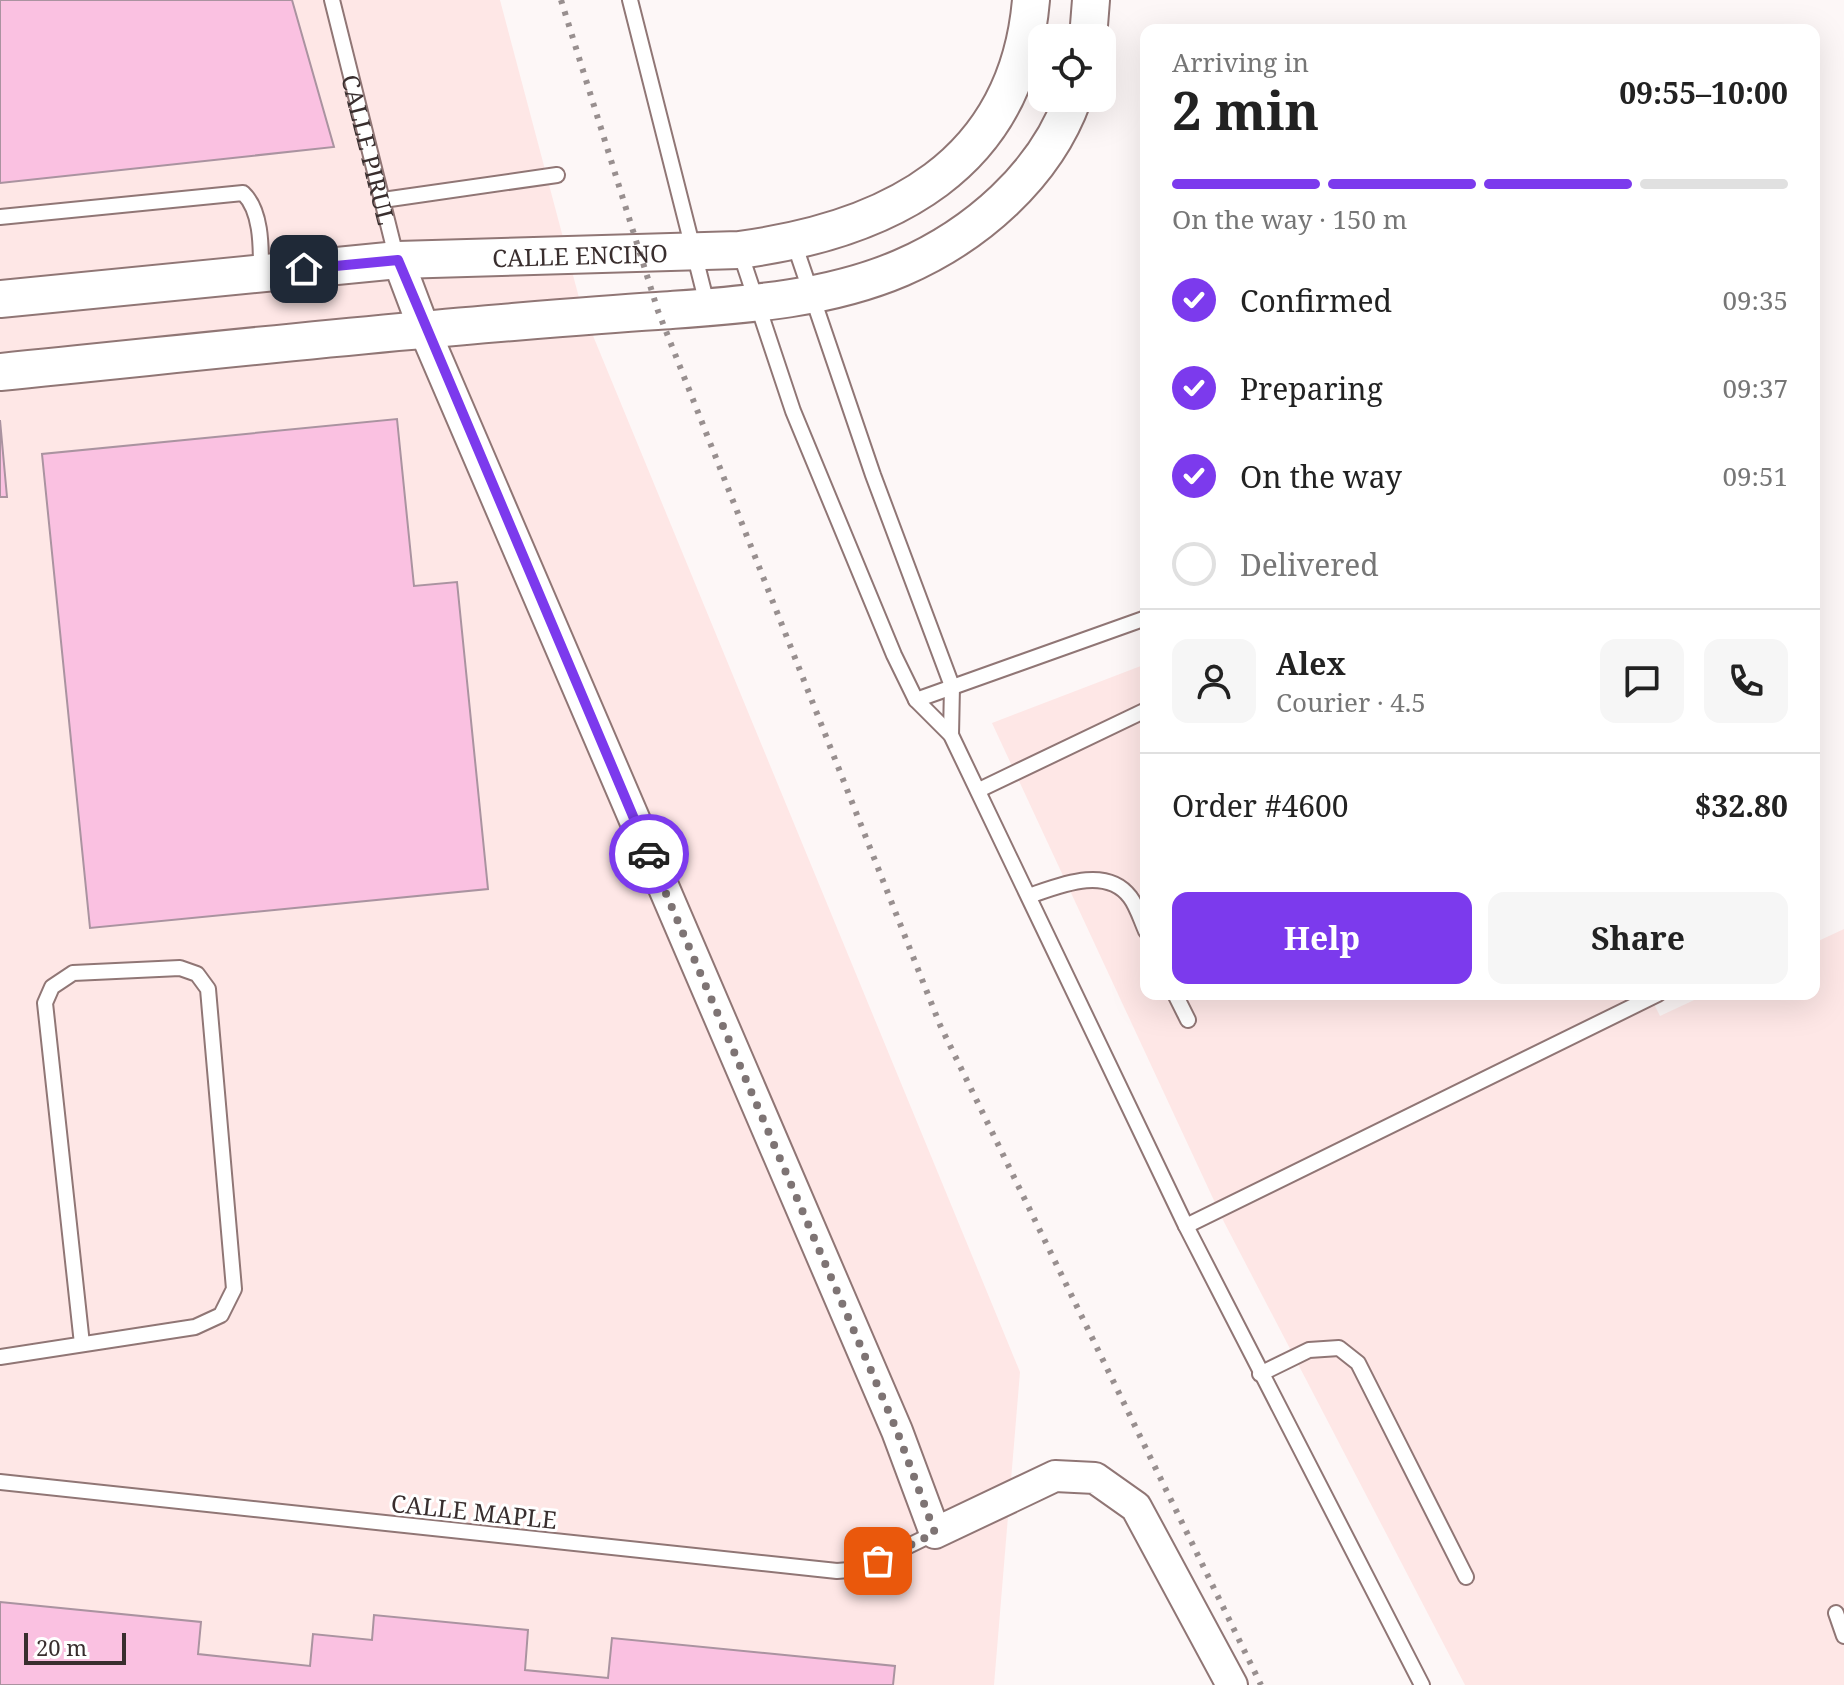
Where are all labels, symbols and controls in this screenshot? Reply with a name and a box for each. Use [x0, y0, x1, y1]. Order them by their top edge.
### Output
map controls [1028, 24, 1116, 112]
button: locate [1028, 24, 1116, 112]
text: Arriving in [1172, 44, 1309, 80]
street label: CALLE PIRUL [335, 71, 404, 228]
text: 09:55–10:00 [1619, 72, 1788, 113]
text: 2 min [1172, 74, 1319, 145]
text: On the way · 150 m [1172, 201, 1407, 237]
pin [270, 235, 338, 303]
street label: CALLE ENCINO [492, 236, 668, 274]
icon: home [282, 247, 326, 291]
icon: check [1172, 278, 1216, 322]
text: Confirmed [1240, 280, 1392, 321]
text: 09:35 [1722, 282, 1788, 318]
icon: check [1172, 366, 1216, 410]
text: Preparing [1240, 368, 1383, 409]
text: 09:37 [1722, 370, 1788, 406]
icon: check [1172, 454, 1216, 498]
text: On the way [1240, 456, 1402, 497]
text: 09:51 [1722, 458, 1788, 494]
text: Delivered [1240, 544, 1379, 585]
button: person [1172, 639, 1256, 723]
button: chat [1600, 639, 1684, 723]
button: phone [1704, 639, 1788, 723]
text: Alex [1276, 643, 1346, 684]
text: Courier · 4.5 [1276, 684, 1426, 720]
text: Order #4600 [1172, 785, 1349, 826]
text: $32.80 [1694, 785, 1788, 826]
courier [609, 814, 689, 894]
icon: car [627, 832, 671, 876]
button: Help [1172, 892, 1472, 984]
button: Share [1488, 892, 1788, 984]
street label: CALLE MAPLE [389, 1486, 559, 1536]
pin [844, 1527, 912, 1595]
icon: bag [856, 1539, 900, 1583]
scale bar [24, 1629, 126, 1665]
text: 20 m [36, 1632, 87, 1662]

